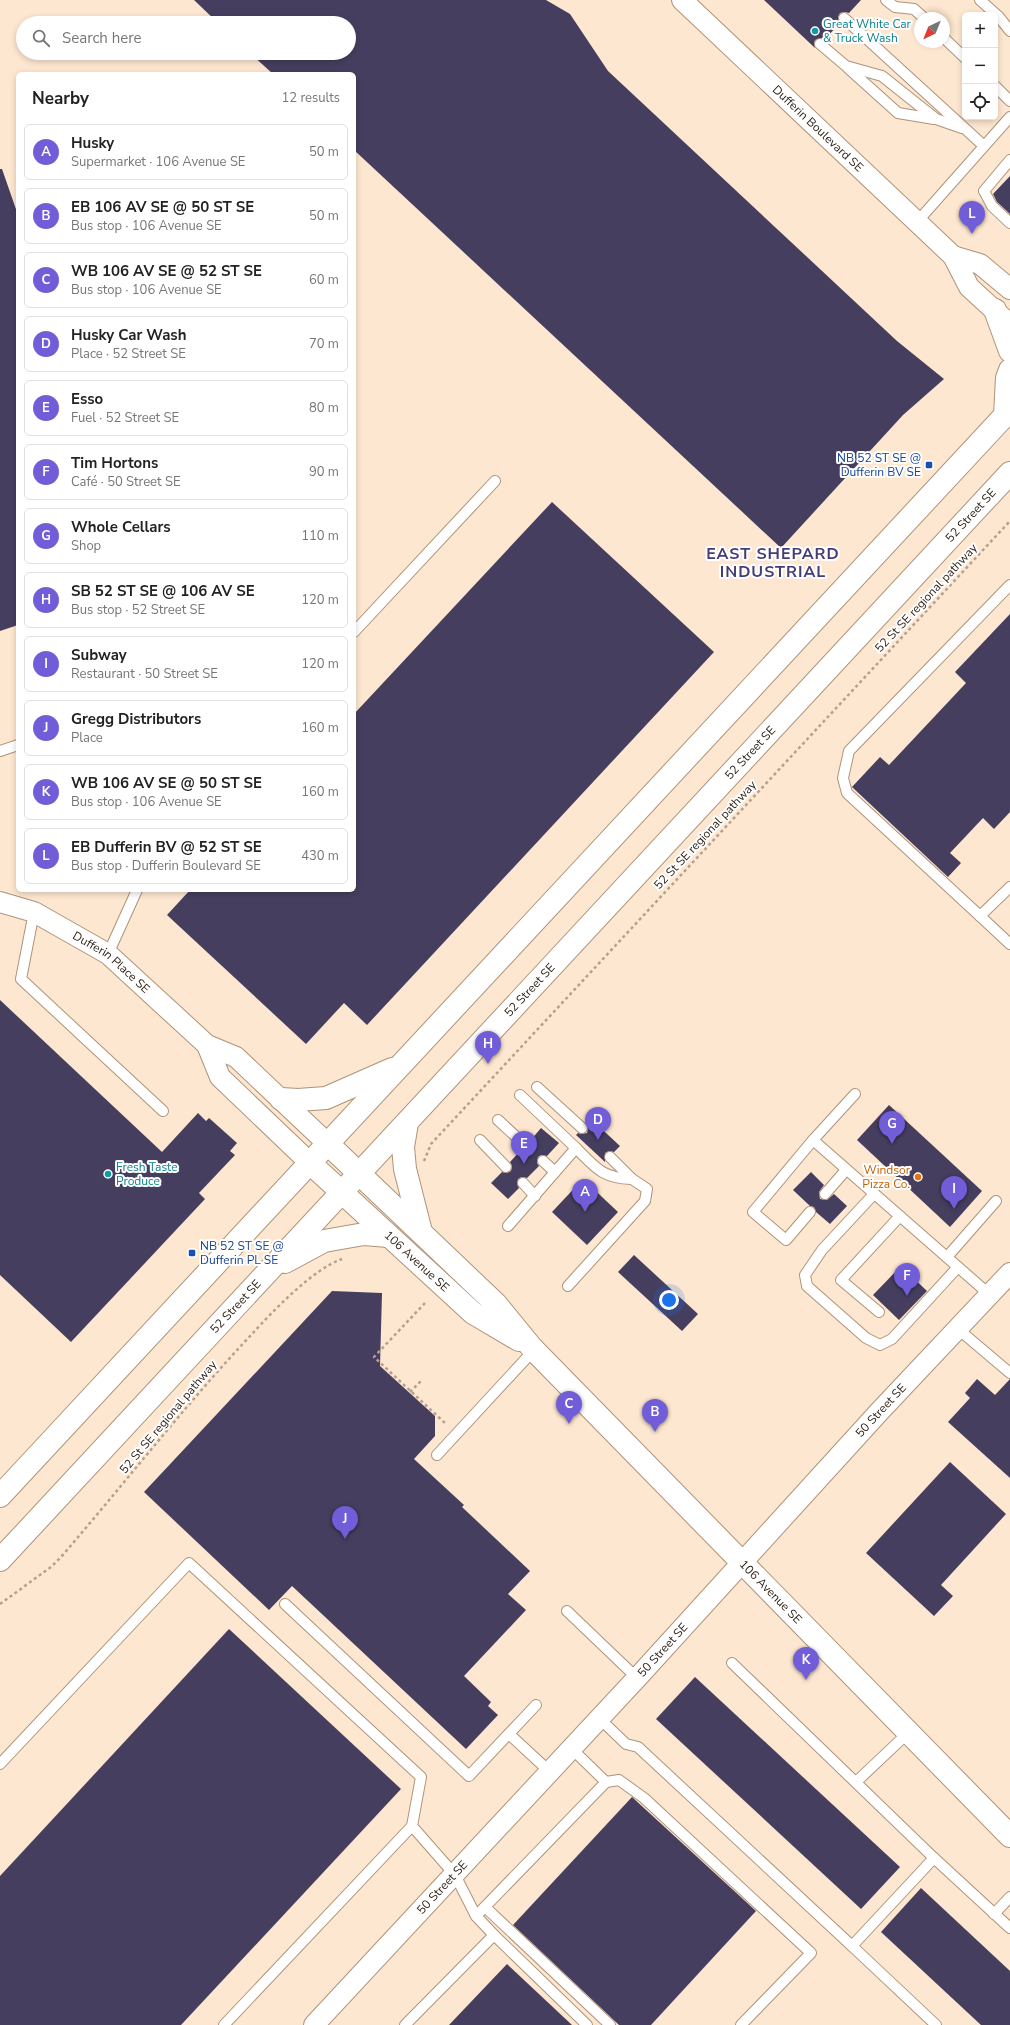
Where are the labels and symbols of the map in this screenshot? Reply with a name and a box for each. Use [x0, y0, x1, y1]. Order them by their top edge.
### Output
north arrow [914, 12, 950, 48]
place label: Great White Car & Truck Wash [823, 16, 912, 46]
marker: Great White Car & Truck Wash [810, 26, 820, 36]
street label: Dufferin Boulevard SE [769, 82, 867, 175]
pin: L [959, 201, 985, 234]
place label: NB 52 ST SE @ Dufferin BV SE [837, 450, 921, 480]
marker: NB 52 ST SE @ Dufferin BV SE [924, 460, 934, 470]
street label: 52 Street SE [942, 485, 1000, 546]
street label: 52 St SE regional pathway [871, 540, 981, 656]
district label: EAST SHEPARD INDUSTRIAL [706, 543, 840, 583]
street label: 52 Street SE [721, 722, 779, 783]
street label: 52 St SE regional pathway [650, 777, 760, 893]
street label: Dufferin Place SE [70, 928, 153, 997]
street label: 52 Street SE [501, 960, 558, 1020]
pin: H [475, 1031, 501, 1064]
pin: D [585, 1107, 611, 1140]
pin: G [879, 1111, 905, 1144]
pin: E [511, 1131, 537, 1164]
place label: Fresh Taste Produce [116, 1159, 178, 1189]
place label: Windsor Pizza Co. [862, 1162, 911, 1192]
marker: Fresh Taste Produce [103, 1169, 113, 1179]
marker: Windsor Pizza Co. [913, 1172, 923, 1182]
pin: I [941, 1176, 967, 1209]
pin: A [572, 1179, 598, 1212]
street label: 106 Avenue SE [381, 1227, 453, 1295]
place label: NB 52 ST SE @ Dufferin PL SE [200, 1238, 284, 1268]
marker: NB 52 ST SE @ Dufferin PL SE [187, 1248, 197, 1258]
pin: F [894, 1263, 920, 1296]
street label: 52 Street SE [207, 1276, 264, 1337]
your location [659, 1290, 679, 1310]
street label: 52 St SE regional pathway [116, 1356, 221, 1477]
street label: 50 Street SE [852, 1380, 910, 1441]
pin: C [556, 1391, 582, 1424]
pin: B [642, 1399, 668, 1432]
pin: J [332, 1506, 358, 1539]
street label: 106 Avenue SE [736, 1556, 805, 1627]
street label: 50 Street SE [634, 1619, 691, 1680]
pin: K [793, 1647, 819, 1680]
street label: 50 Street SE [413, 1857, 471, 1918]

